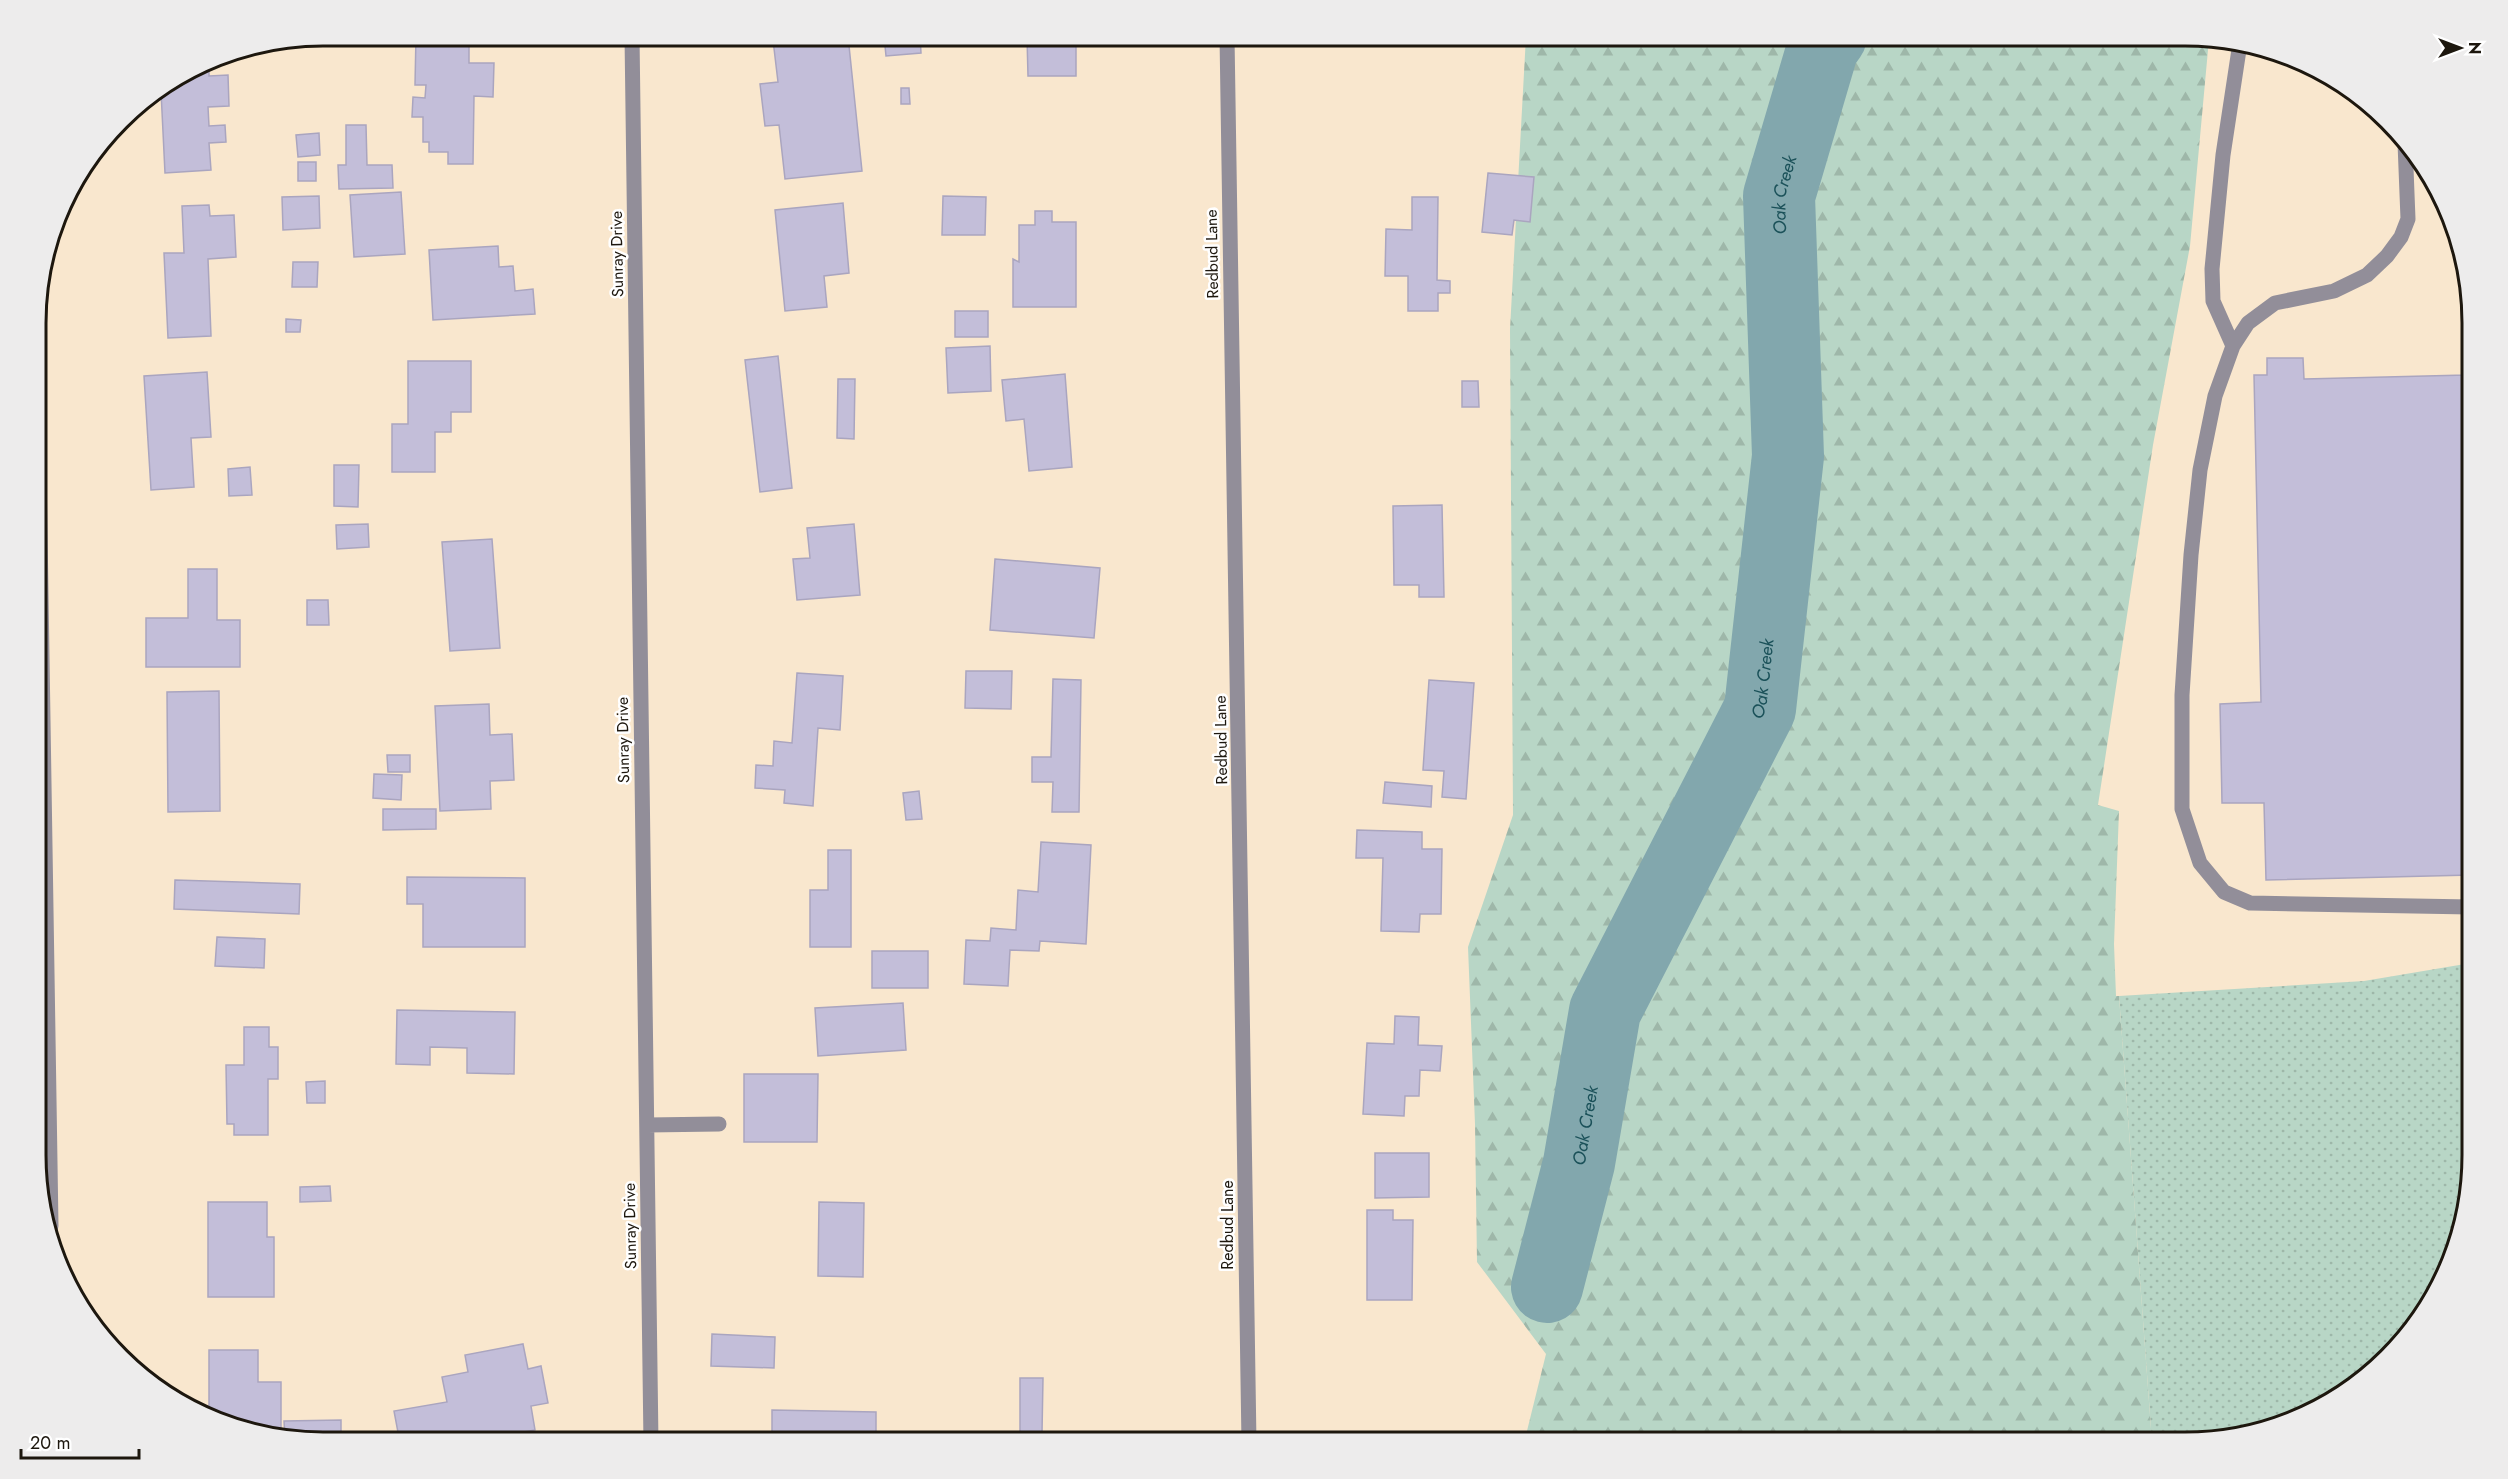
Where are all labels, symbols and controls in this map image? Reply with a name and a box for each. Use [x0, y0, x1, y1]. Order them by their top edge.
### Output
north arrow [2430, 18, 2490, 78]
text: N [2463, 42, 2486, 54]
water label: Oak Creek [1766, 151, 1804, 235]
street label: Redbud Lane [1200, 209, 1224, 299]
street label: Sunray Drive [605, 211, 629, 297]
water label: Oak Creek [1744, 636, 1781, 724]
street label: Redbud Lane [1209, 695, 1233, 785]
street label: Sunray Drive [611, 697, 635, 783]
water label: Oak Creek [1566, 1083, 1605, 1167]
street label: Redbud Lane [1216, 1180, 1239, 1270]
street label: Sunray Drive [618, 1183, 642, 1269]
scale bar [21, 1422, 140, 1460]
text: 20 m [30, 1430, 70, 1456]

